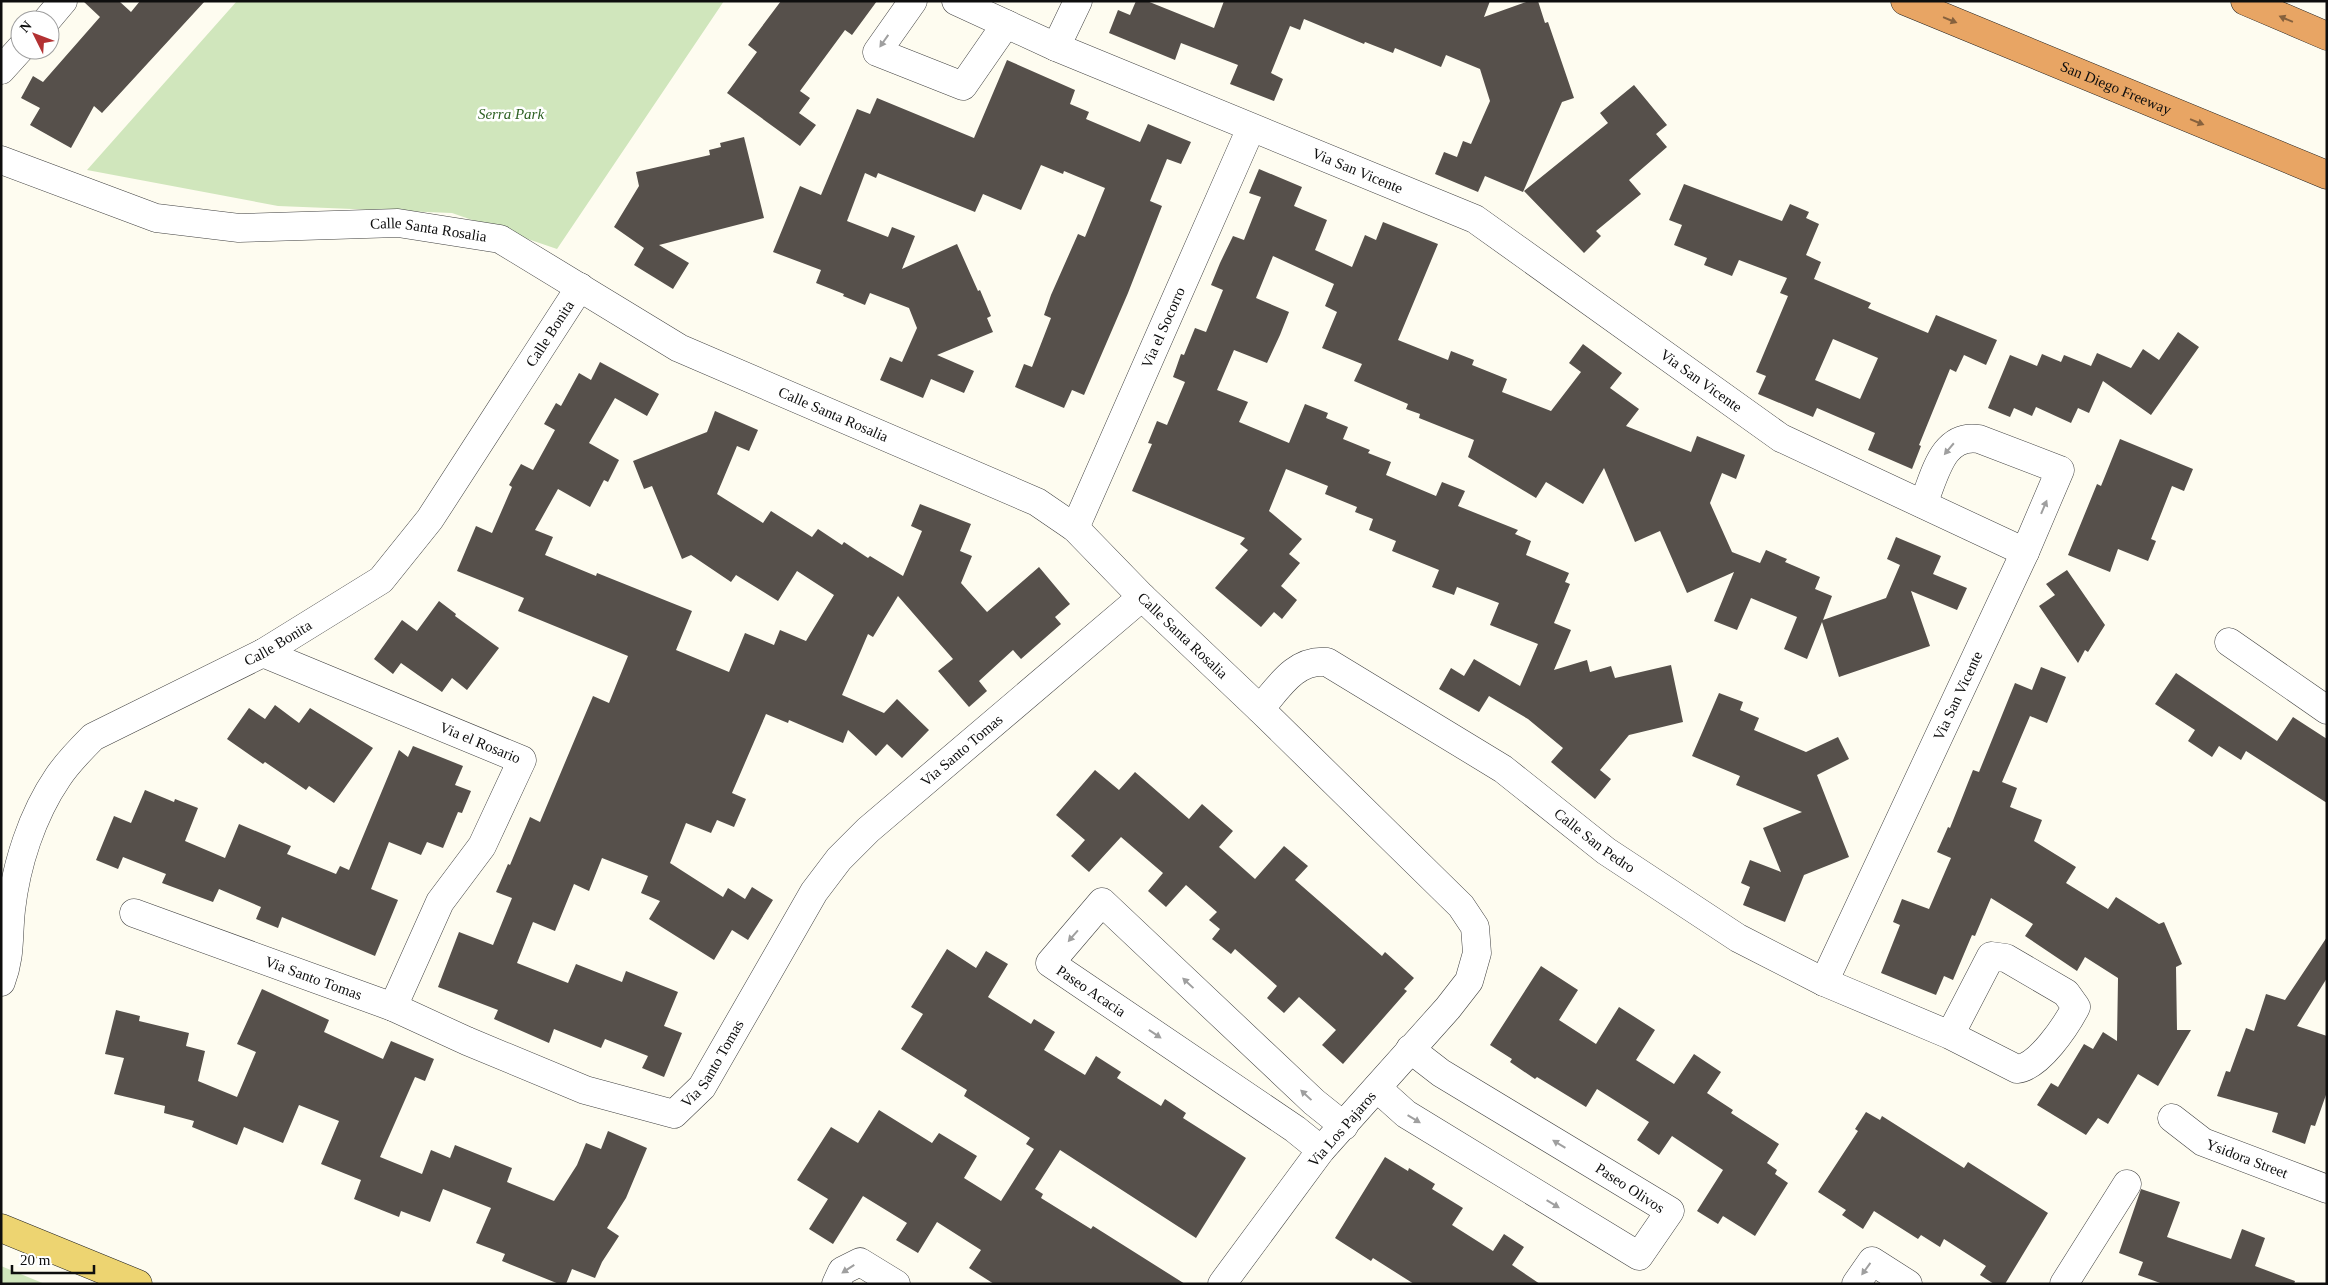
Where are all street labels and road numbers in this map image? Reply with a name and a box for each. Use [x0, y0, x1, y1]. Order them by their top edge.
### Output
street label: San Diego Freeway [2058, 58, 2174, 118]
street label: Via San Vicente [1310, 145, 1405, 197]
street label: Calle Santa Rosalia [370, 215, 488, 245]
street label: Via el Socorro [1138, 285, 1188, 370]
street label: Calle Bonita [523, 297, 577, 370]
street label: Via San Vicente [1657, 346, 1745, 416]
street label: Calle Santa Rosalia [776, 384, 891, 445]
street label: Calle Santa Rosalia [1135, 589, 1231, 682]
street label: Calle Bonita [242, 617, 315, 669]
street label: Via San Vicente [1930, 648, 1986, 743]
street label: Via Santo Tomas [918, 711, 1006, 790]
street label: Via el Rosario [437, 719, 523, 767]
street label: Calle San Pedro [1551, 805, 1638, 876]
street label: Via Santo Tomas [263, 953, 364, 1003]
street label: Paseo Acacia [1054, 962, 1129, 1020]
street label: Via Santo Tomas [678, 1017, 747, 1111]
street label: Via Los Pajaros [1305, 1088, 1379, 1170]
street label: Ysidora Street [2204, 1136, 2291, 1182]
street label: Paseo Olivos [1593, 1160, 1668, 1216]

